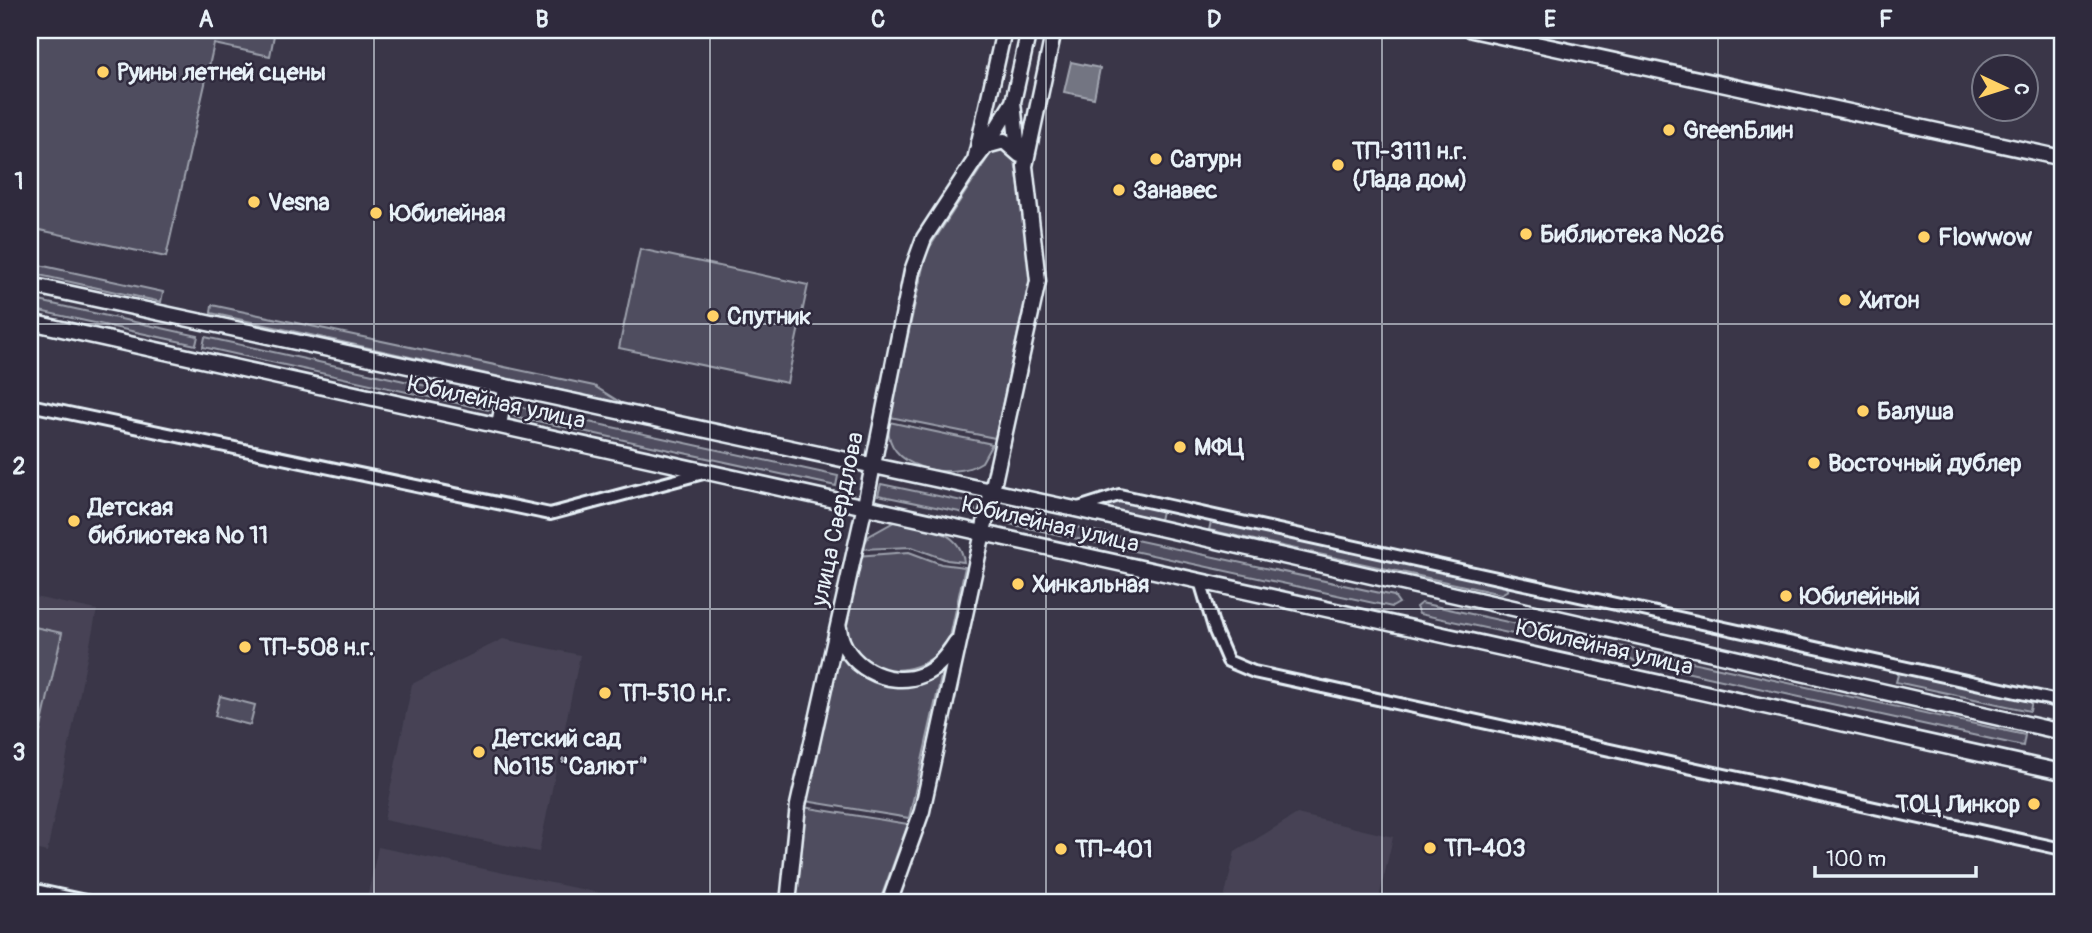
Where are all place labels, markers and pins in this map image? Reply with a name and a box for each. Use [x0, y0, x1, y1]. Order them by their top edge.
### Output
place label: Руины летней сцены [117, 58, 326, 87]
marker: Руины летней сцены [95, 64, 111, 80]
place label: GreenБлин [1683, 116, 1793, 145]
marker: GreenБлин [1661, 122, 1677, 138]
place label: ТП-3111 н.г. (Лада дом) [1351, 137, 1468, 194]
place label: Сатурн [1170, 145, 1242, 174]
marker: Сатурн [1148, 151, 1164, 167]
marker: ТП-3111 н.г. (Лада дом) [1330, 157, 1346, 173]
place label: Занавес [1133, 176, 1218, 205]
marker: Занавес [1111, 182, 1127, 198]
place label: Vesna [268, 188, 330, 217]
marker: Vesna [246, 194, 262, 210]
place label: Юбилейная [389, 199, 506, 228]
marker: Юбилейная [368, 205, 384, 221]
place label: Библиотека №26 [1540, 220, 1724, 249]
place label: Flowwow [1938, 223, 2033, 252]
marker: Библиотека №26 [1518, 226, 1534, 242]
marker: Flowwow [1916, 229, 1932, 245]
place label: Хитон [1859, 286, 1919, 315]
marker: Хитон [1837, 292, 1853, 308]
place label: Спутник [727, 302, 811, 331]
marker: Спутник [705, 308, 721, 324]
place label: Балуша [1877, 397, 1954, 426]
marker: Балуша [1855, 403, 1871, 419]
place label: МФЦ [1194, 433, 1244, 462]
marker: МФЦ [1172, 439, 1188, 455]
place label: Восточный дублер [1828, 449, 2022, 478]
marker: Восточный дублер [1806, 455, 1822, 471]
place label: Детская библиотека № 11 [86, 493, 268, 550]
marker: Детская библиотека № 11 [66, 513, 82, 529]
place label: Хинкальная [1032, 570, 1149, 599]
marker: Хинкальная [1010, 576, 1026, 592]
place label: Юбилейный [1799, 582, 1920, 611]
marker: Юбилейный [1778, 588, 1794, 604]
place label: ТП-508 н.г. [258, 633, 374, 662]
marker: ТП-508 н.г. [237, 639, 253, 655]
place label: ТП-510 н.г. [618, 679, 732, 708]
marker: ТП-510 н.г. [597, 685, 613, 701]
place label: Детский сад №115 "Салют" [491, 724, 648, 781]
marker: Детский сад №115 "Салют" [471, 744, 487, 760]
place label: ТОЦ Линкор [1895, 790, 2020, 819]
marker: ТОЦ Линкор [2026, 796, 2042, 812]
place label: ТП-403 [1443, 834, 1526, 863]
place label: ТП-401 [1074, 835, 1153, 864]
marker: ТП-403 [1422, 840, 1438, 856]
marker: ТП-401 [1053, 841, 1069, 857]

